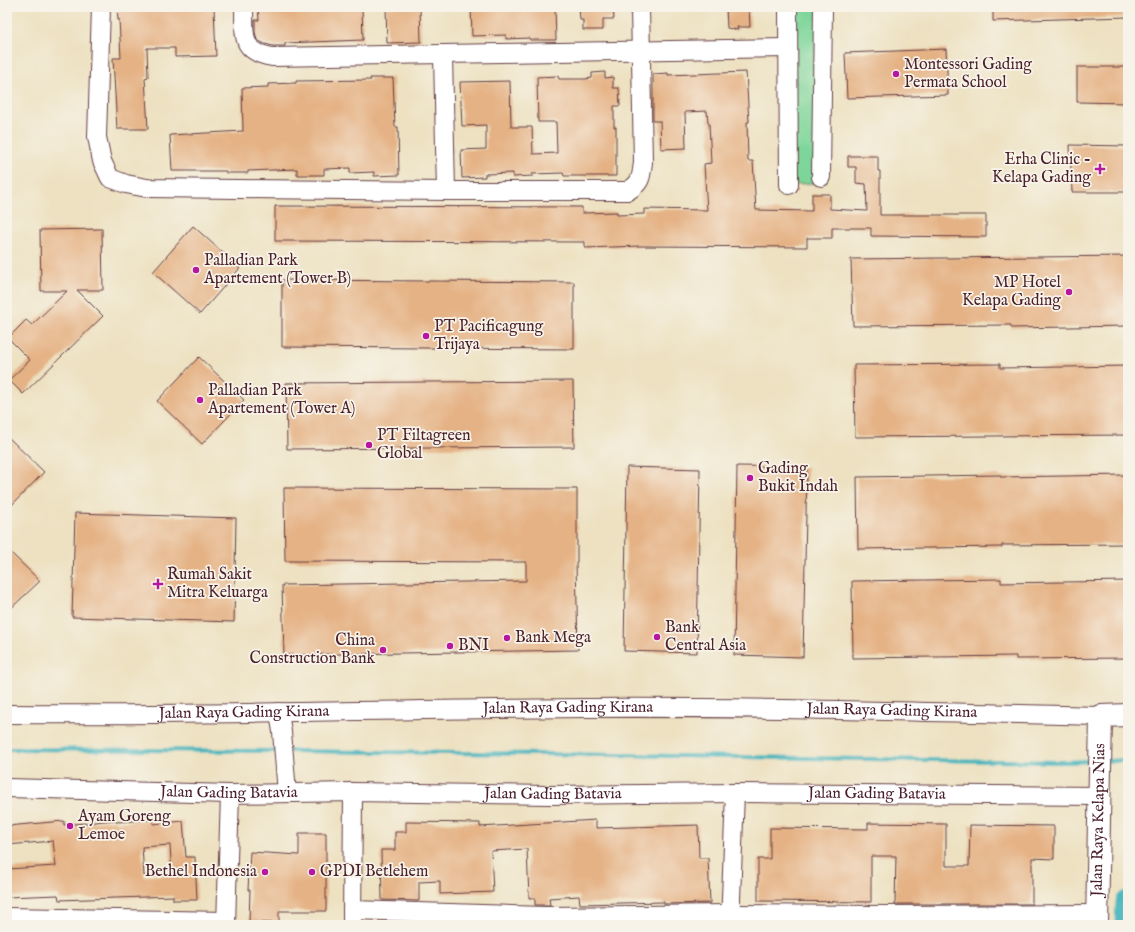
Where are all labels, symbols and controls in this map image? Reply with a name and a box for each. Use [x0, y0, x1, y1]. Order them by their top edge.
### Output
place label: Montessori Gading Permata School [904, 55, 1032, 93]
marker: Montessori Gading Permata School [891, 69, 901, 79]
place label: Erha Clinic - Kelapa Gading [992, 150, 1091, 188]
marker: Erha Clinic - Kelapa Gading [1094, 163, 1106, 175]
place label: Palladian Park Apartement (Tower B) [203, 251, 351, 289]
marker: Palladian Park Apartement (Tower B) [191, 265, 201, 275]
place label: MP Hotel Kelapa Gading [962, 273, 1062, 311]
marker: MP Hotel Kelapa Gading [1064, 287, 1074, 297]
place label: PT Pacificagung Trijaya [434, 317, 543, 355]
marker: PT Pacificagung Trijaya [421, 331, 431, 341]
place label: Palladian Park Apartement (Tower A) [207, 381, 355, 419]
marker: Palladian Park Apartement (Tower A) [195, 395, 205, 405]
place label: PT Filtagreen Global [377, 426, 471, 464]
marker: PT Filtagreen Global [364, 440, 374, 450]
place label: Gading Bukit Indah [758, 459, 839, 497]
marker: Gading Bukit Indah [745, 473, 755, 483]
place label: Rumah Sakit Mitra Keluarga [167, 565, 268, 603]
marker: Rumah Sakit Mitra Keluarga [152, 578, 164, 590]
place label: Bank Central Asia [665, 618, 746, 656]
place label: Bank Mega [515, 628, 591, 648]
place label: China Construction Bank [249, 631, 375, 669]
marker: Bank Central Asia [652, 632, 662, 642]
marker: Bank Mega [502, 633, 512, 643]
place label: BNI [458, 636, 489, 656]
marker: BNI [445, 641, 455, 651]
marker: China Construction Bank [378, 645, 388, 655]
street label: Jalan Raya Gading Kirana [481, 698, 653, 719]
street label: Jalan Raya Gading Kirana [804, 699, 978, 723]
street label: Jalan Raya Gading Kirana [157, 702, 330, 724]
street label: Jalan Raya Kelapa Nias [1088, 743, 1110, 899]
street label: Jalan Gading Batavia [158, 782, 298, 804]
street label: Jalan Gading Batavia [482, 784, 622, 805]
street label: Jalan Gading Batavia [806, 784, 946, 805]
place label: Ayam Goreng Lemoe [77, 807, 171, 845]
marker: Ayam Goreng Lemoe [65, 821, 75, 831]
place label: Bethel Indonesia [145, 862, 257, 882]
place label: GPDI Betlehem [320, 862, 428, 882]
marker: Bethel Indonesia [260, 867, 270, 877]
marker: GPDI Betlehem [307, 867, 317, 877]

